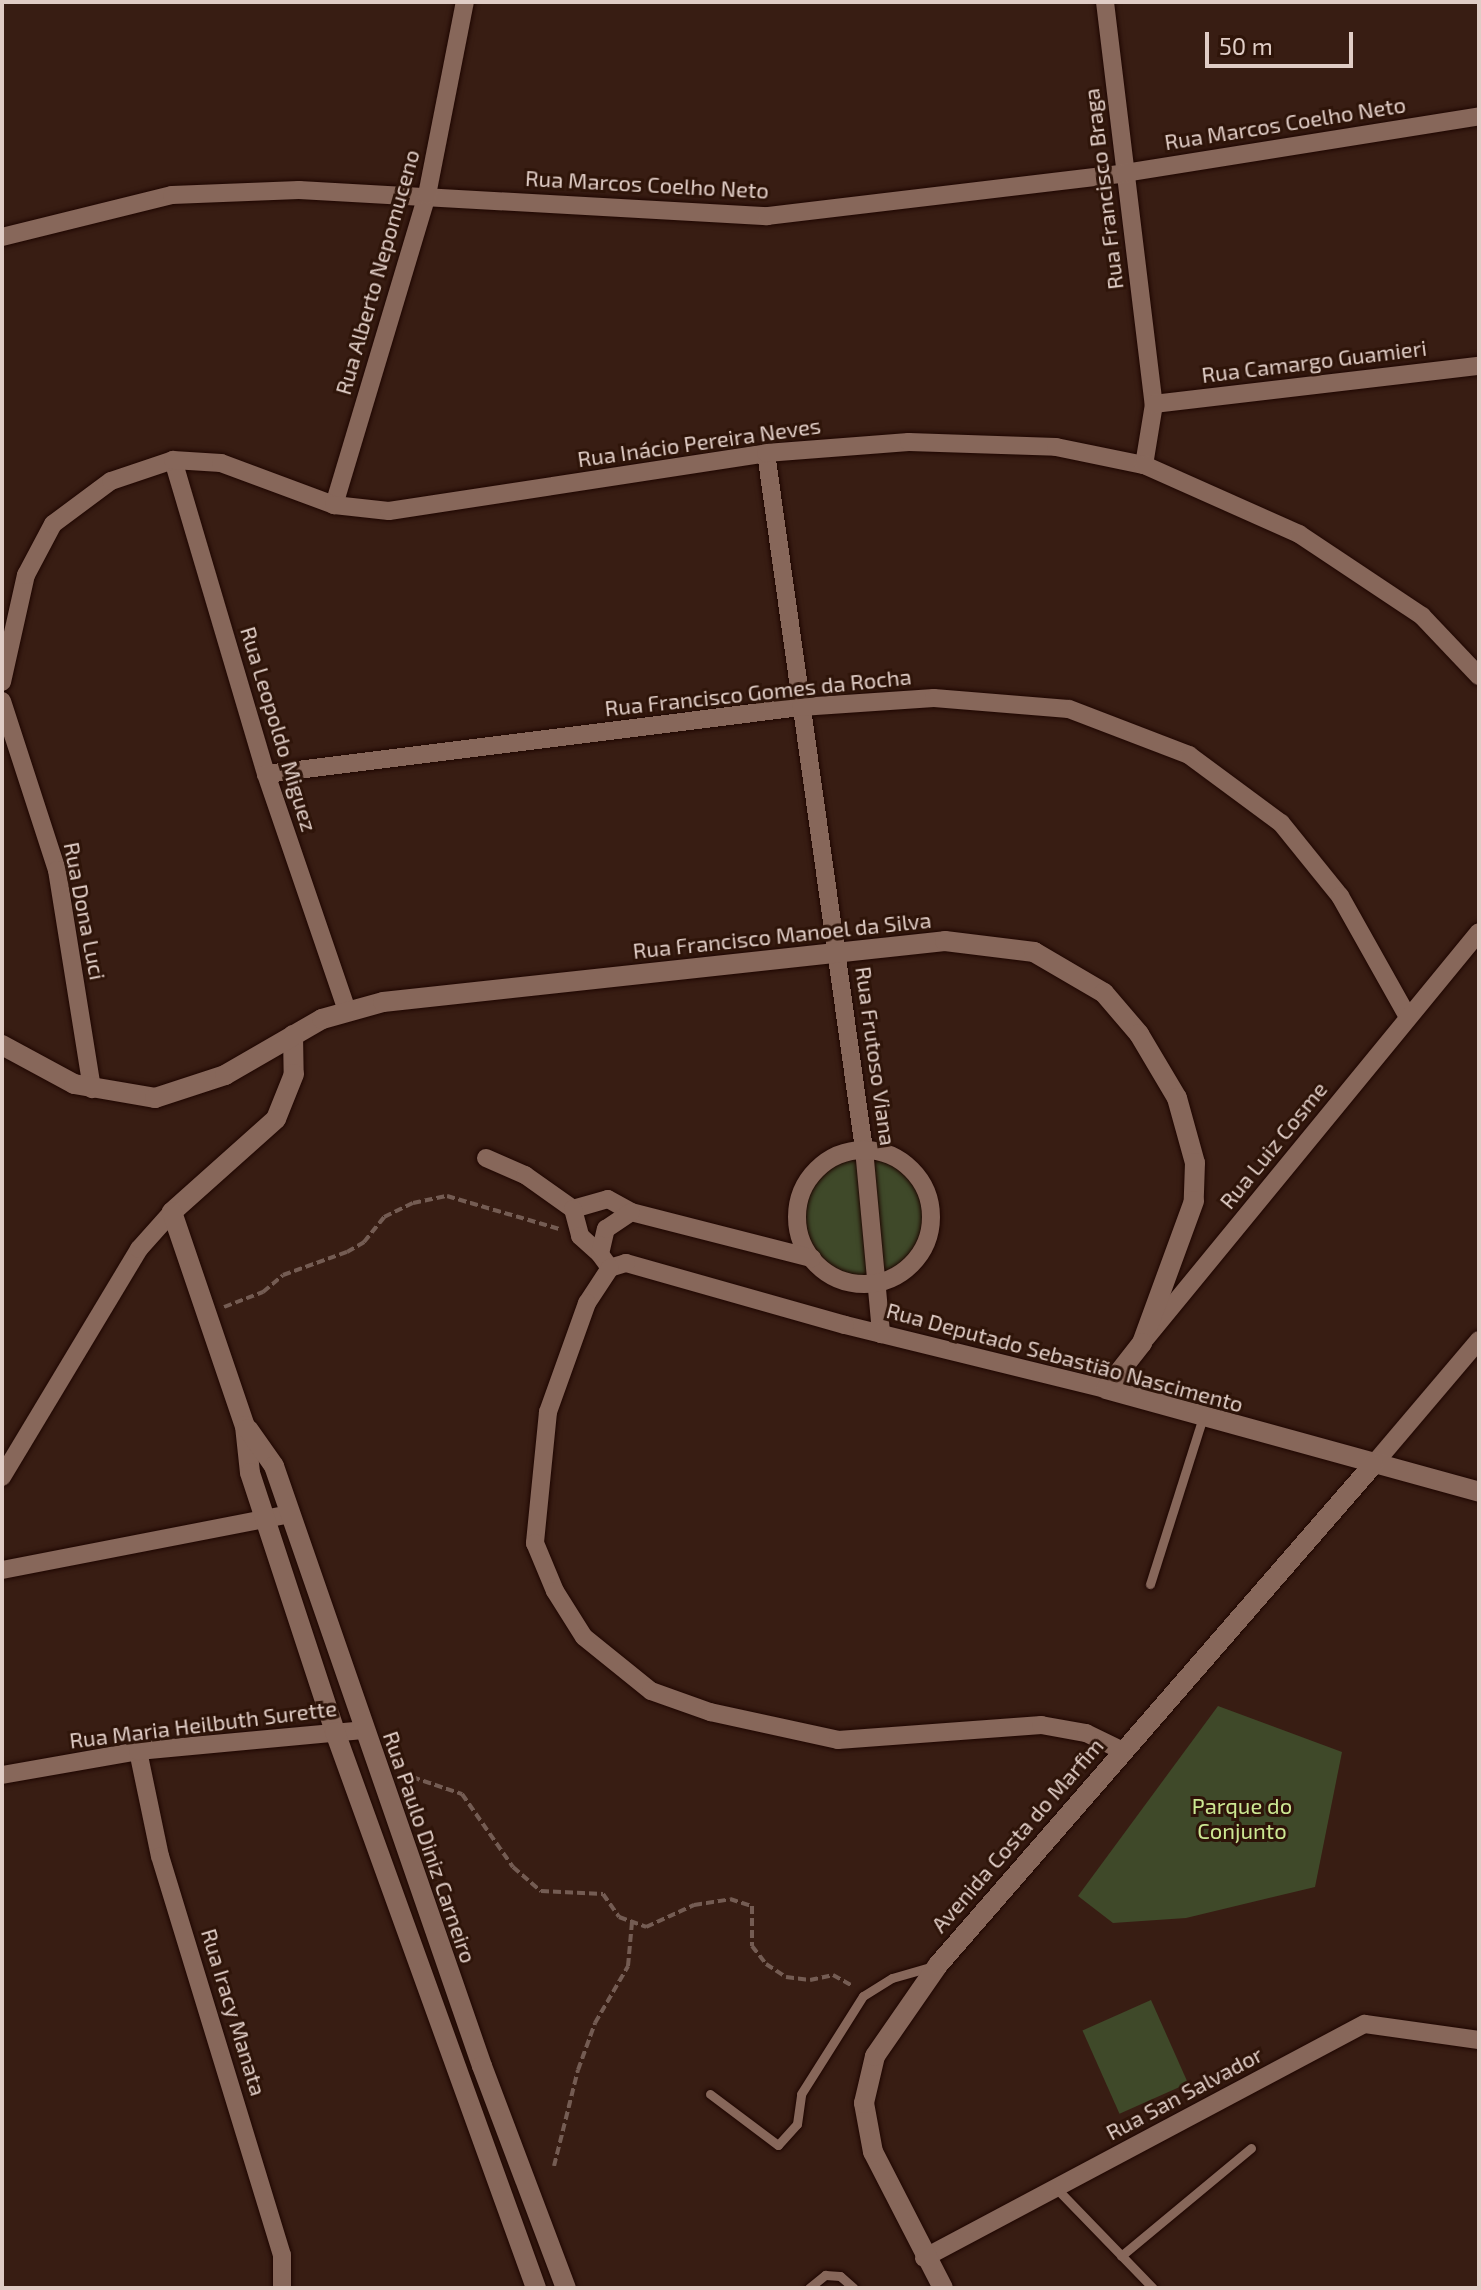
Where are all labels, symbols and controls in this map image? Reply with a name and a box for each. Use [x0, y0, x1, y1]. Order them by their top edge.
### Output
scale bar [1209, 16, 1357, 66]
text: 50 m [1219, 31, 1273, 60]
street label: Rua Francisco Braga [1078, 87, 1128, 291]
street label: Rua Marcos Coelho Neto [1162, 91, 1408, 155]
street label: Rua Alberto Nepomuceno [329, 146, 425, 398]
street label: Rua Marcos Coelho Neto [524, 164, 770, 204]
street label: Rua Camargo Guamieri [1200, 334, 1428, 388]
street label: Rua Inácio Pereira Neves [576, 412, 822, 472]
street label: Rua Leopoldo Miguez [235, 623, 323, 835]
street label: Rua Francisco Gomes da Rocha [603, 663, 913, 721]
street label: Rua Dona Luci [59, 840, 111, 982]
street label: Rua Francisco Manoel da Silva [631, 906, 933, 964]
street label: Rua Frutoso Viana [850, 964, 902, 1148]
street label: Rua Luiz Cosme [1214, 1076, 1332, 1214]
street label: Rua Deputado Sebastião Nascimento [884, 1297, 1246, 1417]
street label: Rua Maria Heilbuth Surette [68, 1694, 338, 1754]
street label: Rua Paulo Diniz Carneiro [378, 1728, 482, 1966]
street label: Avenida Costa do Marfim [925, 1732, 1109, 1938]
park label: Parque do Conjunto [1192, 1792, 1292, 1844]
street label: Rua Iracy Manata [196, 1925, 272, 2099]
street label: Rua San Salvador [1101, 2041, 1267, 2145]

